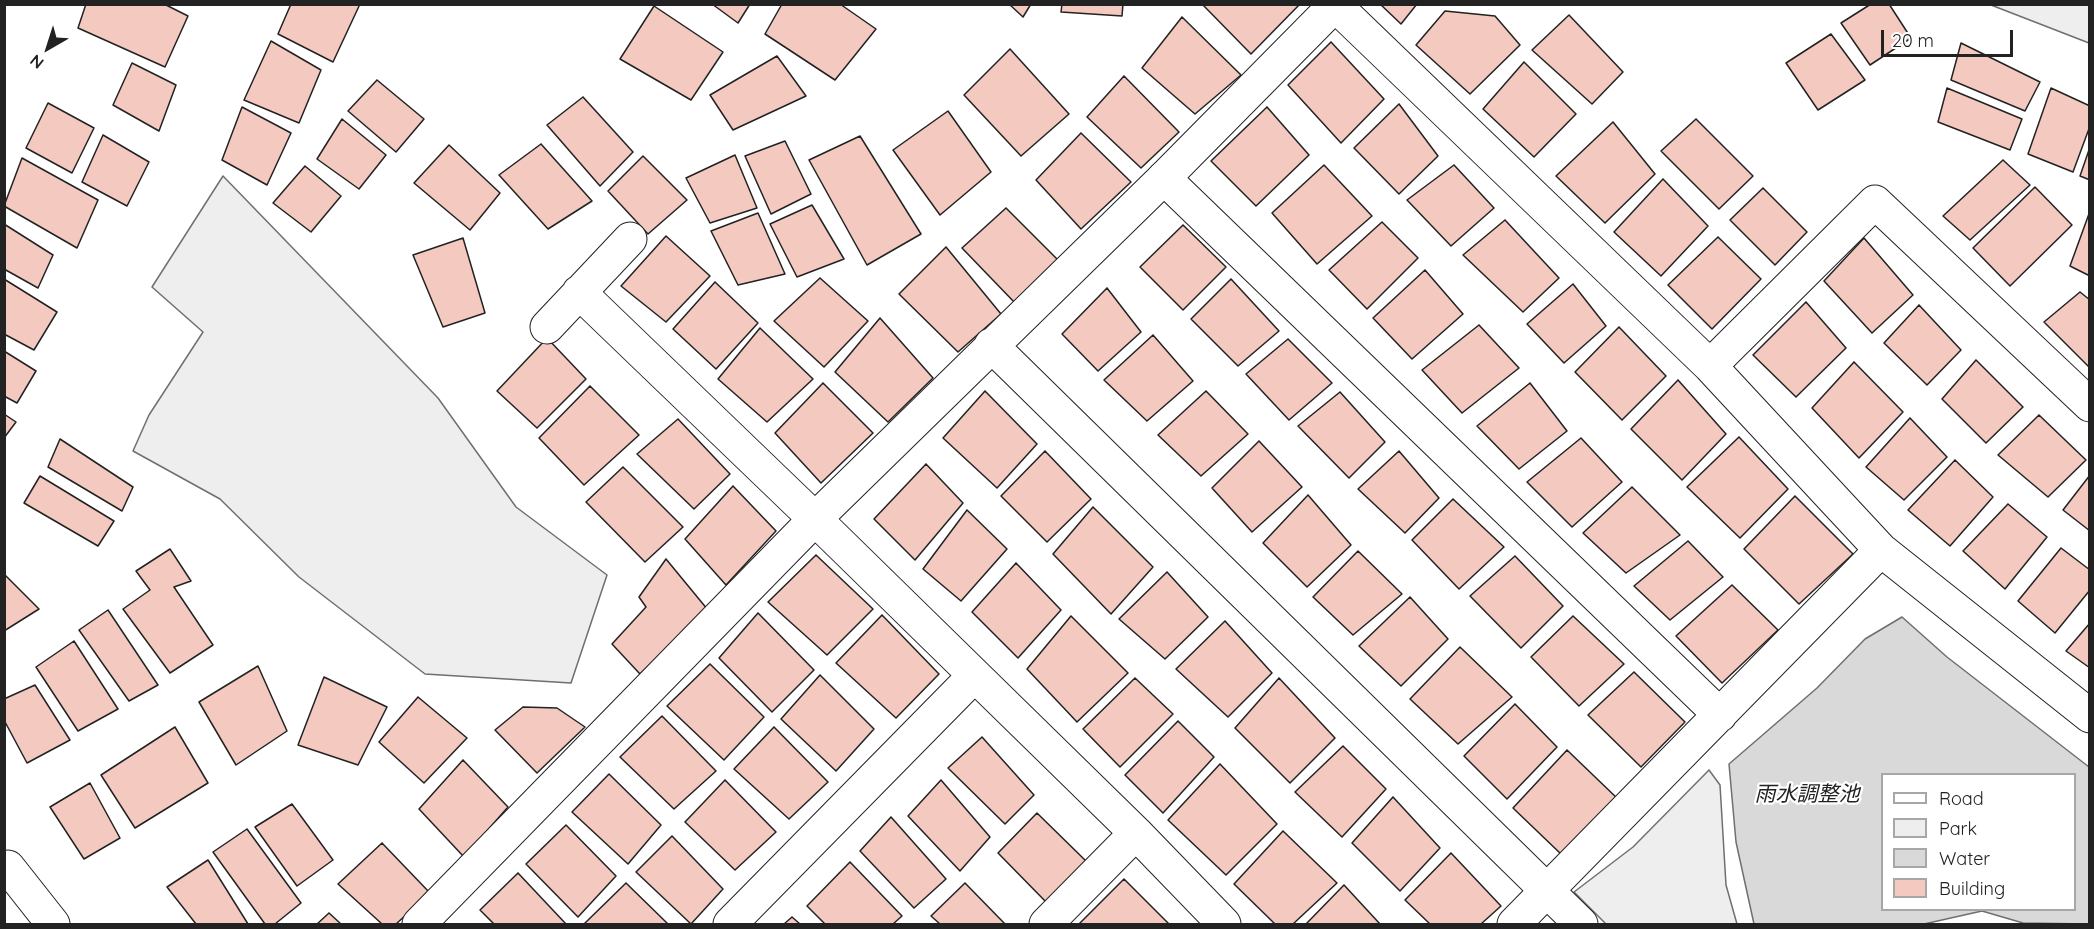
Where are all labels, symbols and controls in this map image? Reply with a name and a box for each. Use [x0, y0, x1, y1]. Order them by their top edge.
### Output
north arrow [18, 18, 78, 78]
scale bar [1884, 18, 2016, 56]
text: 20 m [1892, 29, 1934, 52]
text: N [26, 51, 48, 73]
legend [1881, 773, 2076, 911]
water label: 雨水調整池 [1755, 782, 1859, 808]
text: Road [1939, 787, 1984, 810]
text: Park [1939, 817, 1977, 840]
text: Water [1939, 847, 1990, 870]
text: Building [1939, 877, 2005, 900]

